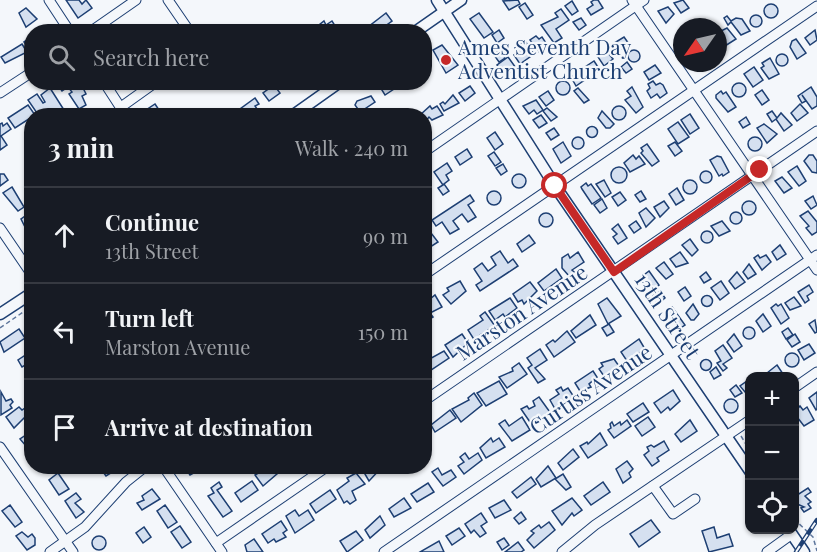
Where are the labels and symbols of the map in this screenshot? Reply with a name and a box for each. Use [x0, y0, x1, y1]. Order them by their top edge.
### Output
north arrow [673, 18, 727, 72]
place label: Ames Seventh Day Adventist Church [457, 32, 632, 84]
marker: Ames Seventh Day Adventist Church [439, 53, 453, 67]
route end [746, 156, 772, 182]
route start [541, 172, 567, 198]
street label: Marston Avenue [450, 257, 592, 366]
street label: 13th Street [630, 266, 708, 364]
street label: Curtiss Avenue [523, 337, 657, 440]

